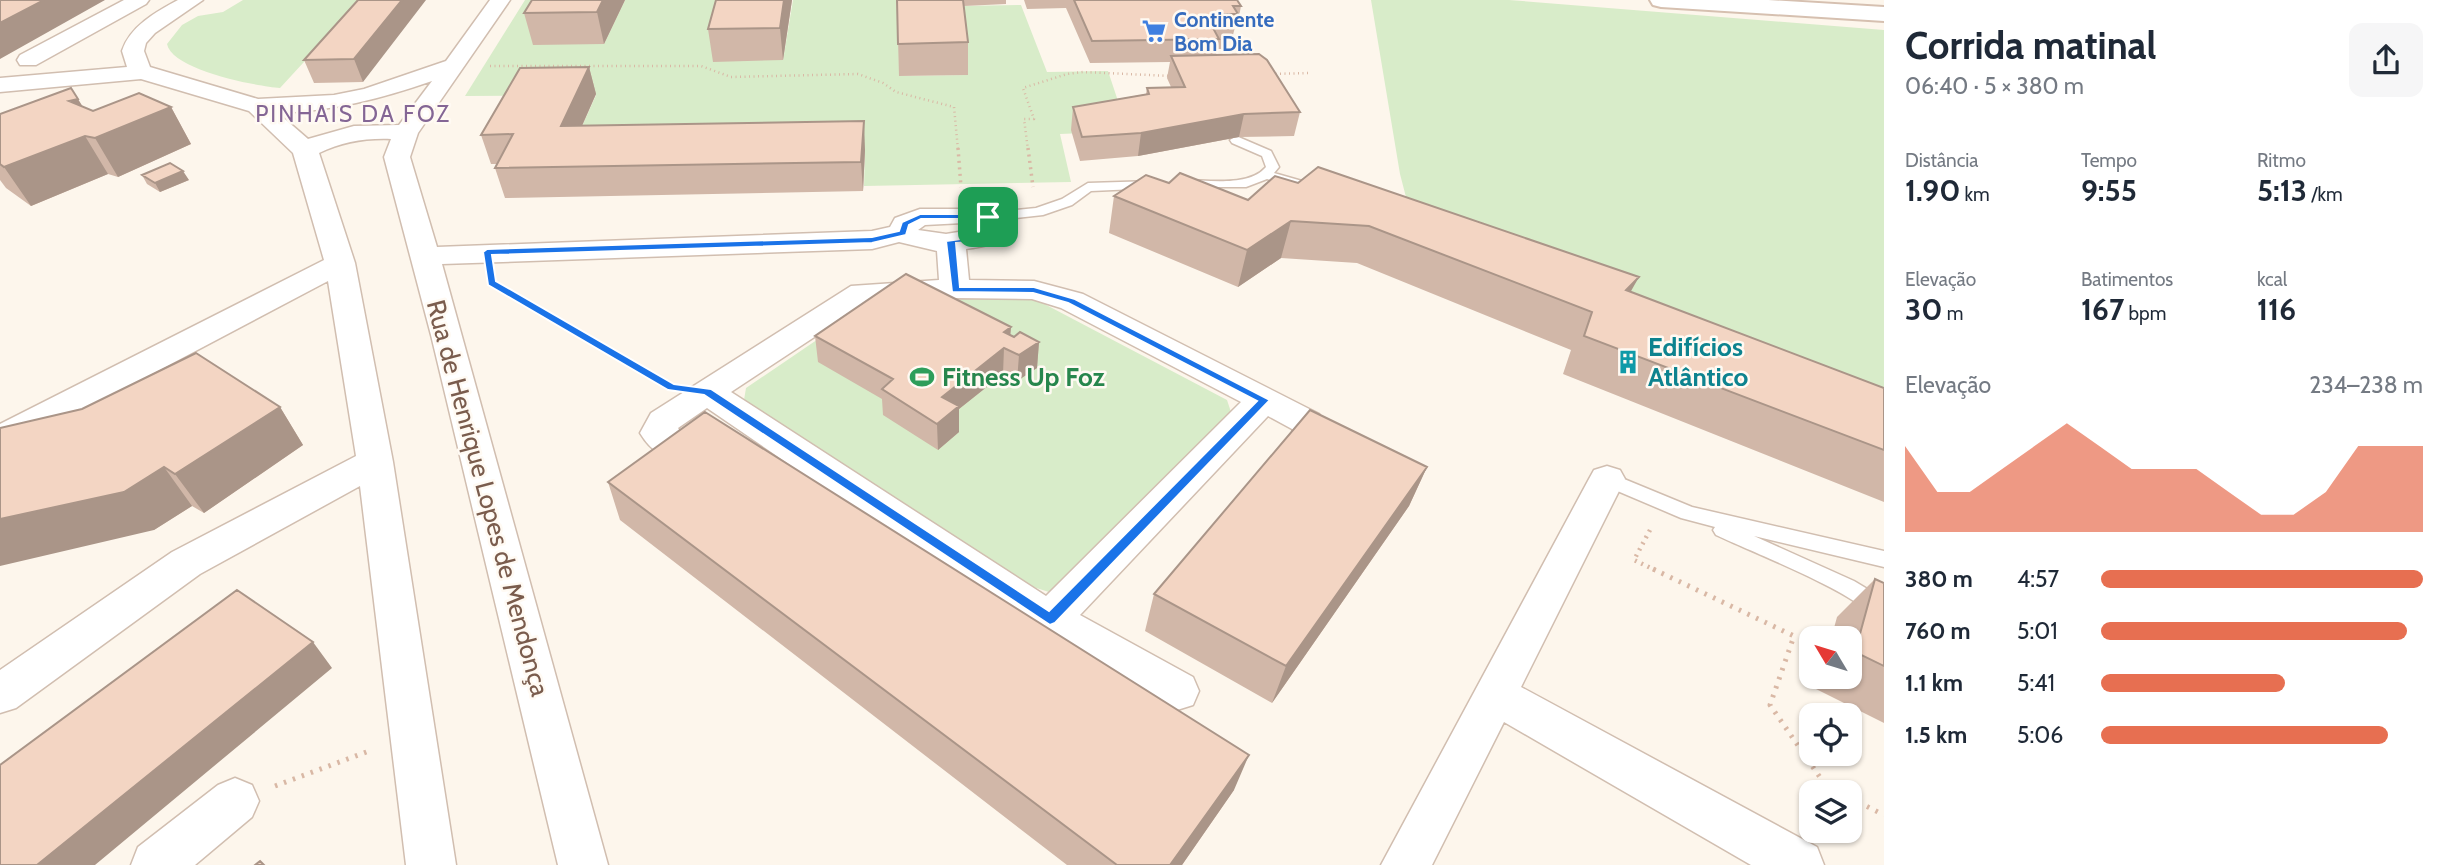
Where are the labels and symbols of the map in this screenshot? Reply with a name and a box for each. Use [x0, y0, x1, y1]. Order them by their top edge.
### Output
place label: Continente Bom Dia [1174, 7, 1274, 56]
supermarket icon: Continente Bom Dia [1140, 17, 1168, 45]
district label: PINHAIS DA FOZ [255, 100, 451, 128]
pin [958, 187, 1018, 247]
street label: Rua de Henrique Lopes de Mendonça [420, 296, 557, 700]
place label: Edifícios Atlântico [1648, 331, 1748, 393]
building icon: Edifícios Atlântico [1614, 348, 1642, 376]
place label: Fitness Up Foz [942, 361, 1105, 393]
sports icon: Fitness Up Foz [908, 363, 936, 391]
north arrow [1799, 626, 1862, 690]

